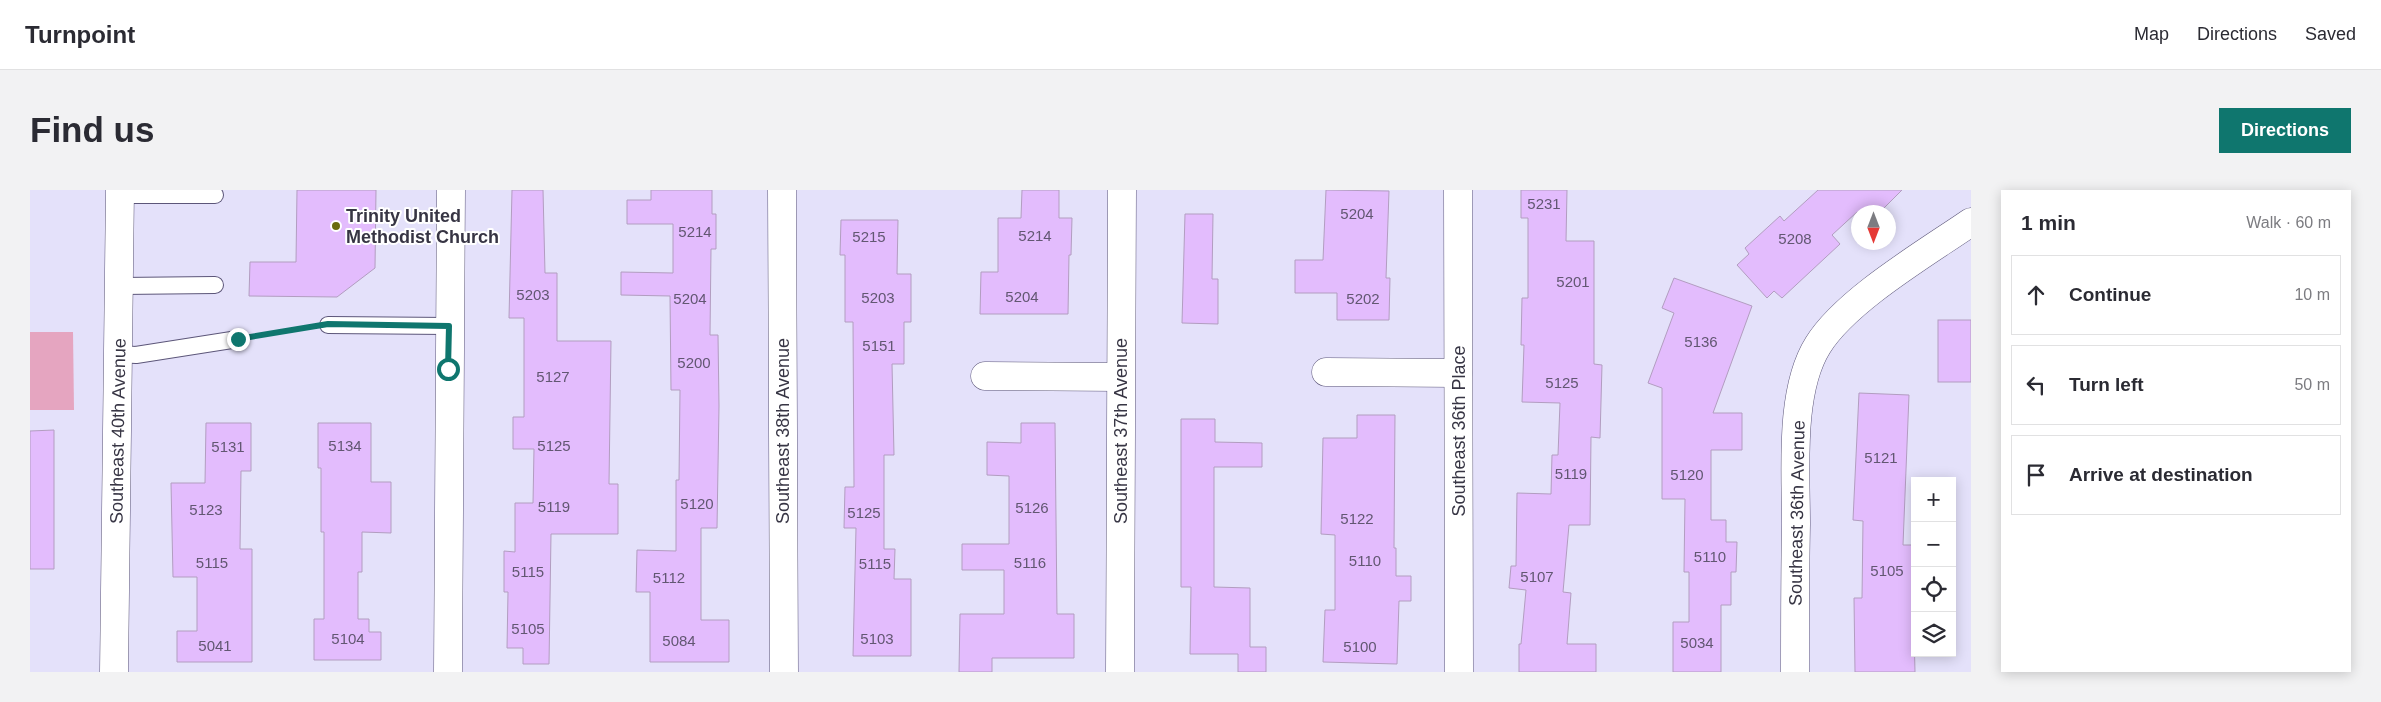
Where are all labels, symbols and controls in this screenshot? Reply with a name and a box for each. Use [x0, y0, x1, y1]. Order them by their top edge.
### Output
text: Turnpoint [25, 21, 135, 48]
text: Map [2134, 24, 2169, 44]
text: Directions [2197, 24, 2277, 44]
text: Saved [2305, 24, 2356, 44]
button: Directions [2219, 108, 2351, 153]
text: Find us [30, 110, 154, 149]
house number: 5231 [1527, 195, 1561, 212]
house number: 5204 [1340, 205, 1374, 222]
north arrow [1851, 205, 1896, 250]
place label: Trinity United Methodist Church [346, 206, 499, 247]
text: 1 min [2021, 211, 2076, 234]
text: Walk · 60 m [2246, 214, 2331, 231]
marker: Trinity United Methodist Church [330, 220, 342, 232]
house number: 5214 [678, 223, 712, 240]
house number: 5214 [1018, 227, 1052, 244]
house number: 5215 [852, 228, 886, 245]
house number: 5208 [1778, 230, 1812, 247]
house number: 5201 [1556, 273, 1590, 290]
icon: ahead [2022, 281, 2050, 309]
text: Continue [2069, 284, 2151, 305]
house number: 5203 [516, 286, 550, 303]
text: 10 m [2294, 286, 2330, 303]
house number: 5204 [1005, 288, 1039, 305]
house number: 5203 [861, 289, 895, 306]
house number: 5204 [673, 290, 707, 307]
house number: 5202 [1346, 290, 1380, 307]
route end [227, 328, 250, 351]
house number: 5136 [1684, 333, 1718, 350]
house number: 5151 [862, 337, 896, 354]
street label: Southeast 40th Avenue [106, 338, 130, 524]
street label: Southeast 38th Avenue [773, 338, 793, 524]
street label: Southeast 37th Avenue [1111, 338, 1131, 524]
street label: Southeast 36th Place [1449, 345, 1469, 517]
house number: 5200 [677, 354, 711, 371]
route start [437, 358, 460, 381]
house number: 5127 [536, 368, 570, 385]
icon: left [2022, 371, 2050, 399]
house number: 5125 [1545, 374, 1579, 391]
text: Turn left [2069, 374, 2144, 395]
text: 50 m [2294, 376, 2330, 393]
street label: Southeast 36th Avenue [1785, 420, 1809, 606]
house number: 5134 [328, 437, 362, 454]
house number: 5125 [537, 437, 571, 454]
house number: 5131 [211, 438, 245, 455]
house number: 5121 [1864, 449, 1898, 466]
icon: arrive [2022, 461, 2050, 489]
text: Arrive at destination [2069, 464, 2253, 485]
house number: 5119 [1555, 465, 1587, 482]
house number: 5120 [1670, 466, 1704, 483]
map controls [1911, 477, 1956, 657]
button: + [1911, 477, 1956, 522]
house number: 5120 [680, 495, 714, 512]
house number: 5119 [538, 498, 570, 515]
house number: 5126 [1015, 499, 1049, 516]
house number: 5123 [189, 501, 223, 518]
house number: 5125 [847, 504, 881, 521]
house number: 5122 [1340, 510, 1374, 527]
button: − [1911, 522, 1956, 567]
house number: 5110 [1694, 548, 1726, 565]
house number: 5110 [1349, 552, 1381, 569]
house number: 5115 [196, 554, 228, 571]
house number: 5116 [1014, 554, 1046, 571]
house number: 5115 [859, 555, 891, 572]
house number: 5105 [1870, 562, 1904, 579]
house number: 5115 [512, 563, 544, 580]
button: locate [1911, 567, 1956, 612]
house number: 5107 [1520, 568, 1554, 585]
house number: 5112 [653, 569, 685, 586]
button: layers [1911, 612, 1956, 657]
house number: 5105 [511, 620, 545, 637]
house number: 5104 [331, 630, 365, 647]
house number: 5103 [860, 630, 894, 647]
house number: 5084 [662, 632, 696, 649]
house number: 5034 [1680, 634, 1714, 651]
house number: 5041 [198, 637, 232, 654]
house number: 5100 [1343, 638, 1377, 655]

